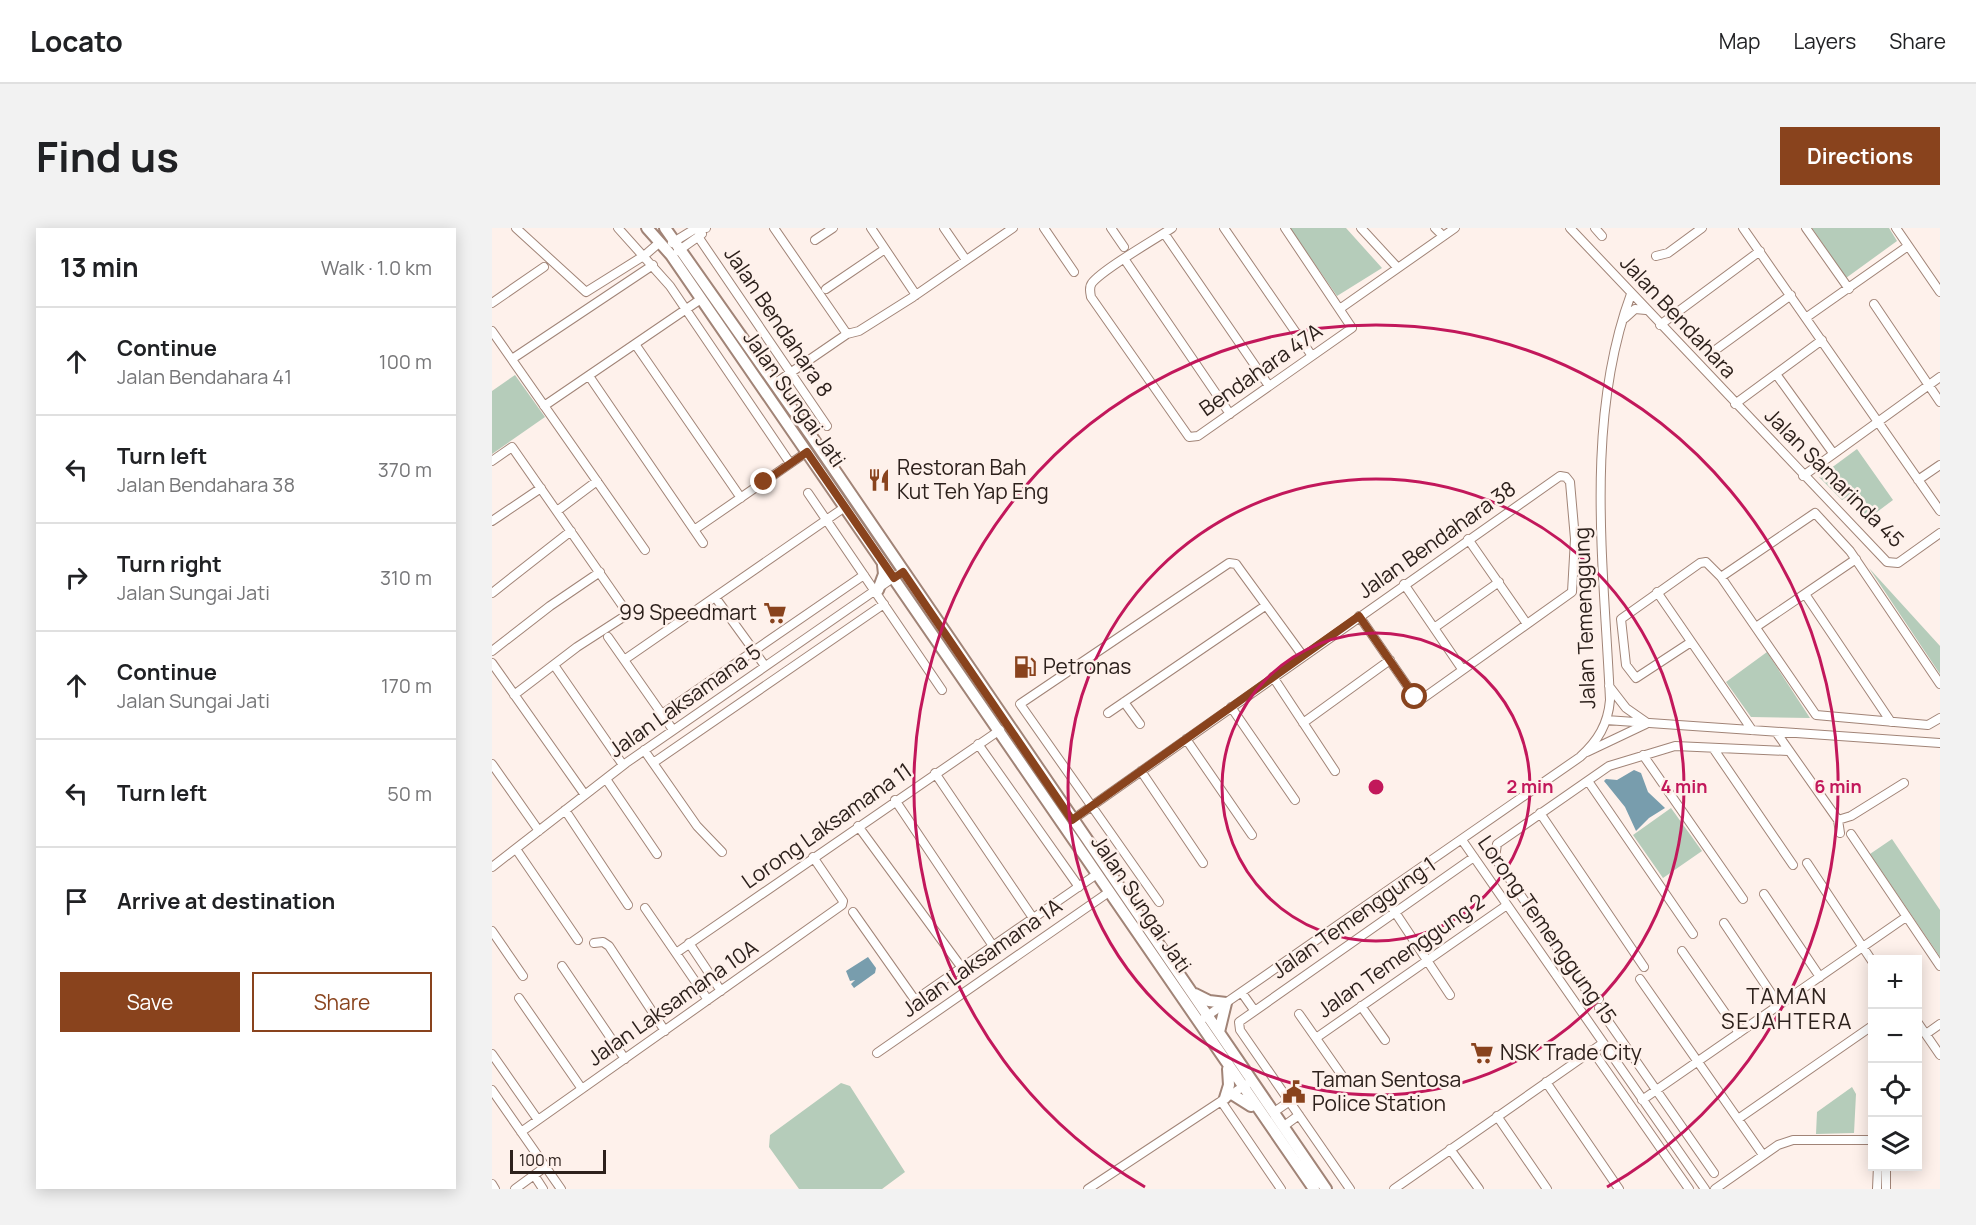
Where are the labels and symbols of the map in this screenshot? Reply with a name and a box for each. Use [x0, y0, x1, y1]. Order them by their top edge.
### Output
street label: Jalan Bendahara 8 [718, 241, 839, 402]
street label: Jalan Bendahara [1614, 249, 1743, 384]
street label: Bendahara 47A [1193, 316, 1327, 422]
street label: Jalan Sungai Jati [737, 325, 852, 472]
street label: Jalan Samarinda 45 [1759, 401, 1911, 553]
place label: Restoran Bah Kut Teh Yap Eng [897, 453, 1049, 505]
restaurant icon: Restoran Bah Kut Teh Yap Eng [866, 467, 892, 493]
route end [750, 468, 776, 494]
street label: Jalan Bendahara 38 [1352, 474, 1521, 604]
street label: Jalan Temenggung [1567, 527, 1601, 709]
place label: 99 Speedmart [619, 598, 757, 626]
supermarket icon: 99 Speedmart [762, 600, 788, 626]
street label: Jalan Laksamana 5 [603, 637, 766, 763]
place label: Petronas [1043, 652, 1131, 680]
fuel station icon: Petronas [1012, 654, 1038, 680]
route start [1401, 683, 1427, 709]
street label: Lorong Laksamana 11 [736, 756, 917, 894]
text: 2 min [1507, 774, 1553, 798]
text: 4 min [1660, 774, 1708, 798]
text: 6 min [1814, 774, 1862, 798]
centre of rings [1366, 777, 1386, 797]
street label: Jalan Sungai Jati [1085, 829, 1198, 978]
street label: Lorong Temenggung 15 [1472, 830, 1623, 1029]
street label: Jalan Temenggung 1 [1266, 850, 1441, 984]
street label: Jalan Temenggung 2 [1311, 887, 1490, 1023]
street label: Jalan Laksamana 1A [896, 891, 1067, 1023]
street label: Jalan Laksamana 10A [582, 933, 763, 1072]
district label: TAMAN SEJAHTERA [1721, 981, 1853, 1036]
place label: NSK Trade City [1500, 1038, 1642, 1066]
supermarket icon: NSK Trade City [1469, 1040, 1495, 1066]
place label: Taman Sentosa Police Station [1312, 1065, 1461, 1117]
public building icon: Taman Sentosa Police Station [1281, 1079, 1307, 1105]
scale bar [510, 1147, 606, 1174]

